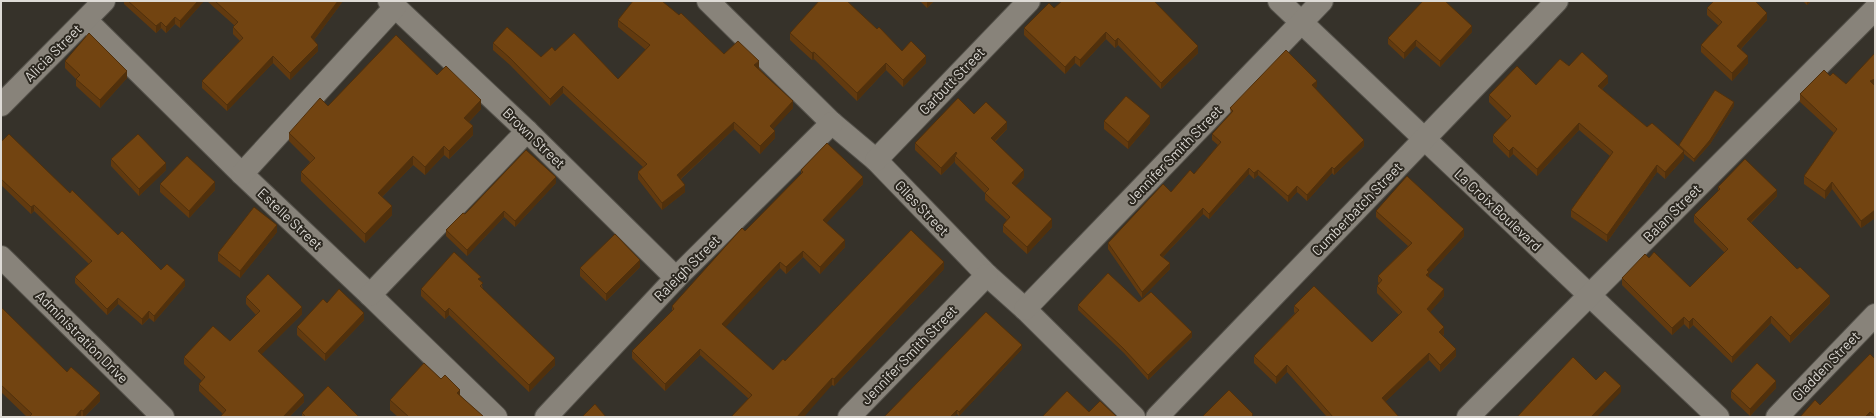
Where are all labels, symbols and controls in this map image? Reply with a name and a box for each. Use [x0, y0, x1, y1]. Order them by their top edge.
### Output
street label: Alicia Street [20, 20, 85, 85]
street label: Garbutt Street [915, 43, 988, 118]
street label: Jennifer Smith Street [1122, 102, 1225, 208]
street label: Brown Street [500, 104, 569, 171]
street label: Cumberbatch Street [1308, 158, 1406, 259]
street label: La Croix Boulevard [1451, 165, 1545, 254]
street label: Giles Street [892, 176, 953, 239]
street label: Balan Street [1639, 180, 1704, 245]
street label: Estelle Street [254, 184, 326, 253]
street label: Raleigh Street [650, 231, 723, 304]
street label: Administration Drive [32, 287, 132, 387]
street label: Jennifer Smith Street [857, 302, 960, 408]
street label: Gladden Street [1788, 327, 1863, 404]

